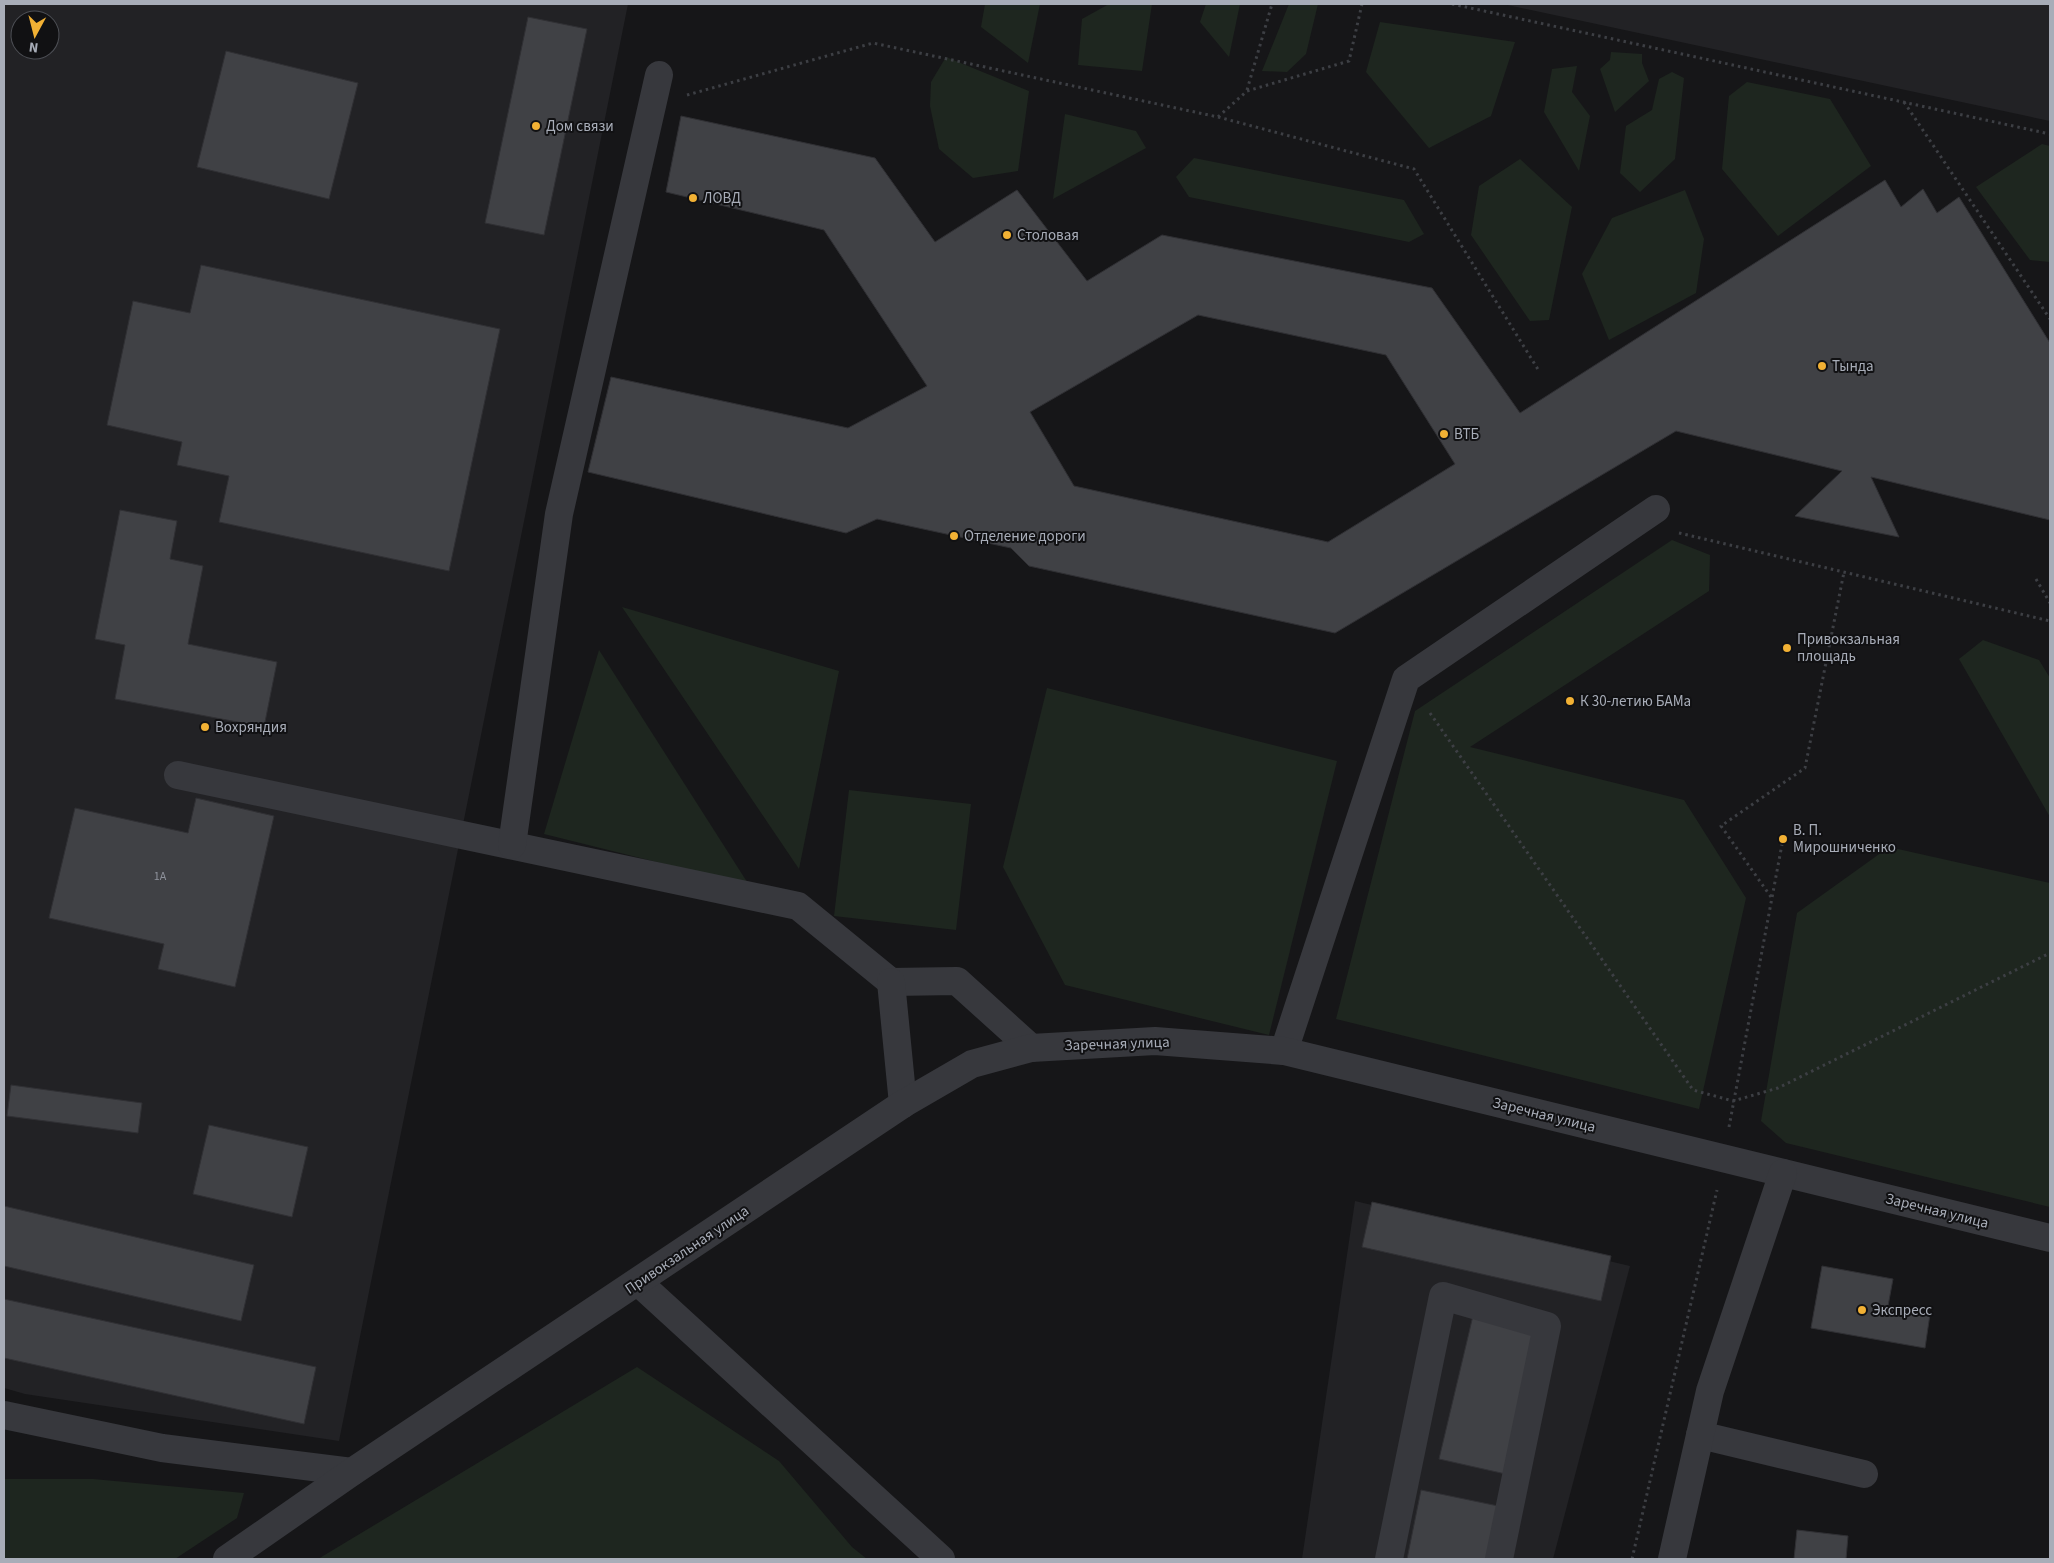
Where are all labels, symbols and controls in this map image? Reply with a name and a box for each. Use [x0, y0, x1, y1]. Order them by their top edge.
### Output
north arrow [10, 10, 60, 60]
text: N [28, 36, 39, 57]
place label: Дом связи [546, 116, 614, 137]
marker: Дом связи [530, 120, 542, 132]
place label: ЛОВД [703, 188, 741, 209]
marker: ЛОВД [687, 192, 699, 204]
place label: Столовая [1017, 225, 1079, 246]
marker: Столовая [1001, 229, 1013, 241]
place label: Тында [1832, 356, 1874, 377]
marker: Тында [1816, 360, 1828, 372]
place label: ВТБ [1454, 424, 1480, 445]
marker: ВТБ [1438, 428, 1450, 440]
place label: Отделение дороги [964, 526, 1086, 547]
marker: Отделение дороги [948, 530, 960, 542]
place label: Привокзальная площадь [1797, 629, 1900, 667]
marker: Привокзальная площадь [1781, 642, 1793, 654]
place label: К 30-летию БАМа [1580, 691, 1691, 712]
marker: К 30-летию БАМа [1564, 695, 1576, 707]
place label: Вохряндия [215, 717, 287, 738]
marker: Вохряндия [199, 721, 211, 733]
place label: В. П. Мирошниченко [1793, 820, 1896, 858]
marker: В. П. Мирошниченко [1777, 833, 1789, 845]
house number: 1А [154, 868, 167, 885]
street label: Заречная улица [1064, 1032, 1170, 1056]
street label: Заречная улица [1490, 1092, 1598, 1138]
street label: Заречная улица [1883, 1188, 1991, 1234]
street label: Привокзальная улица [621, 1201, 753, 1299]
place label: Экспресс [1872, 1300, 1932, 1321]
marker: Экспресс [1856, 1304, 1868, 1316]

